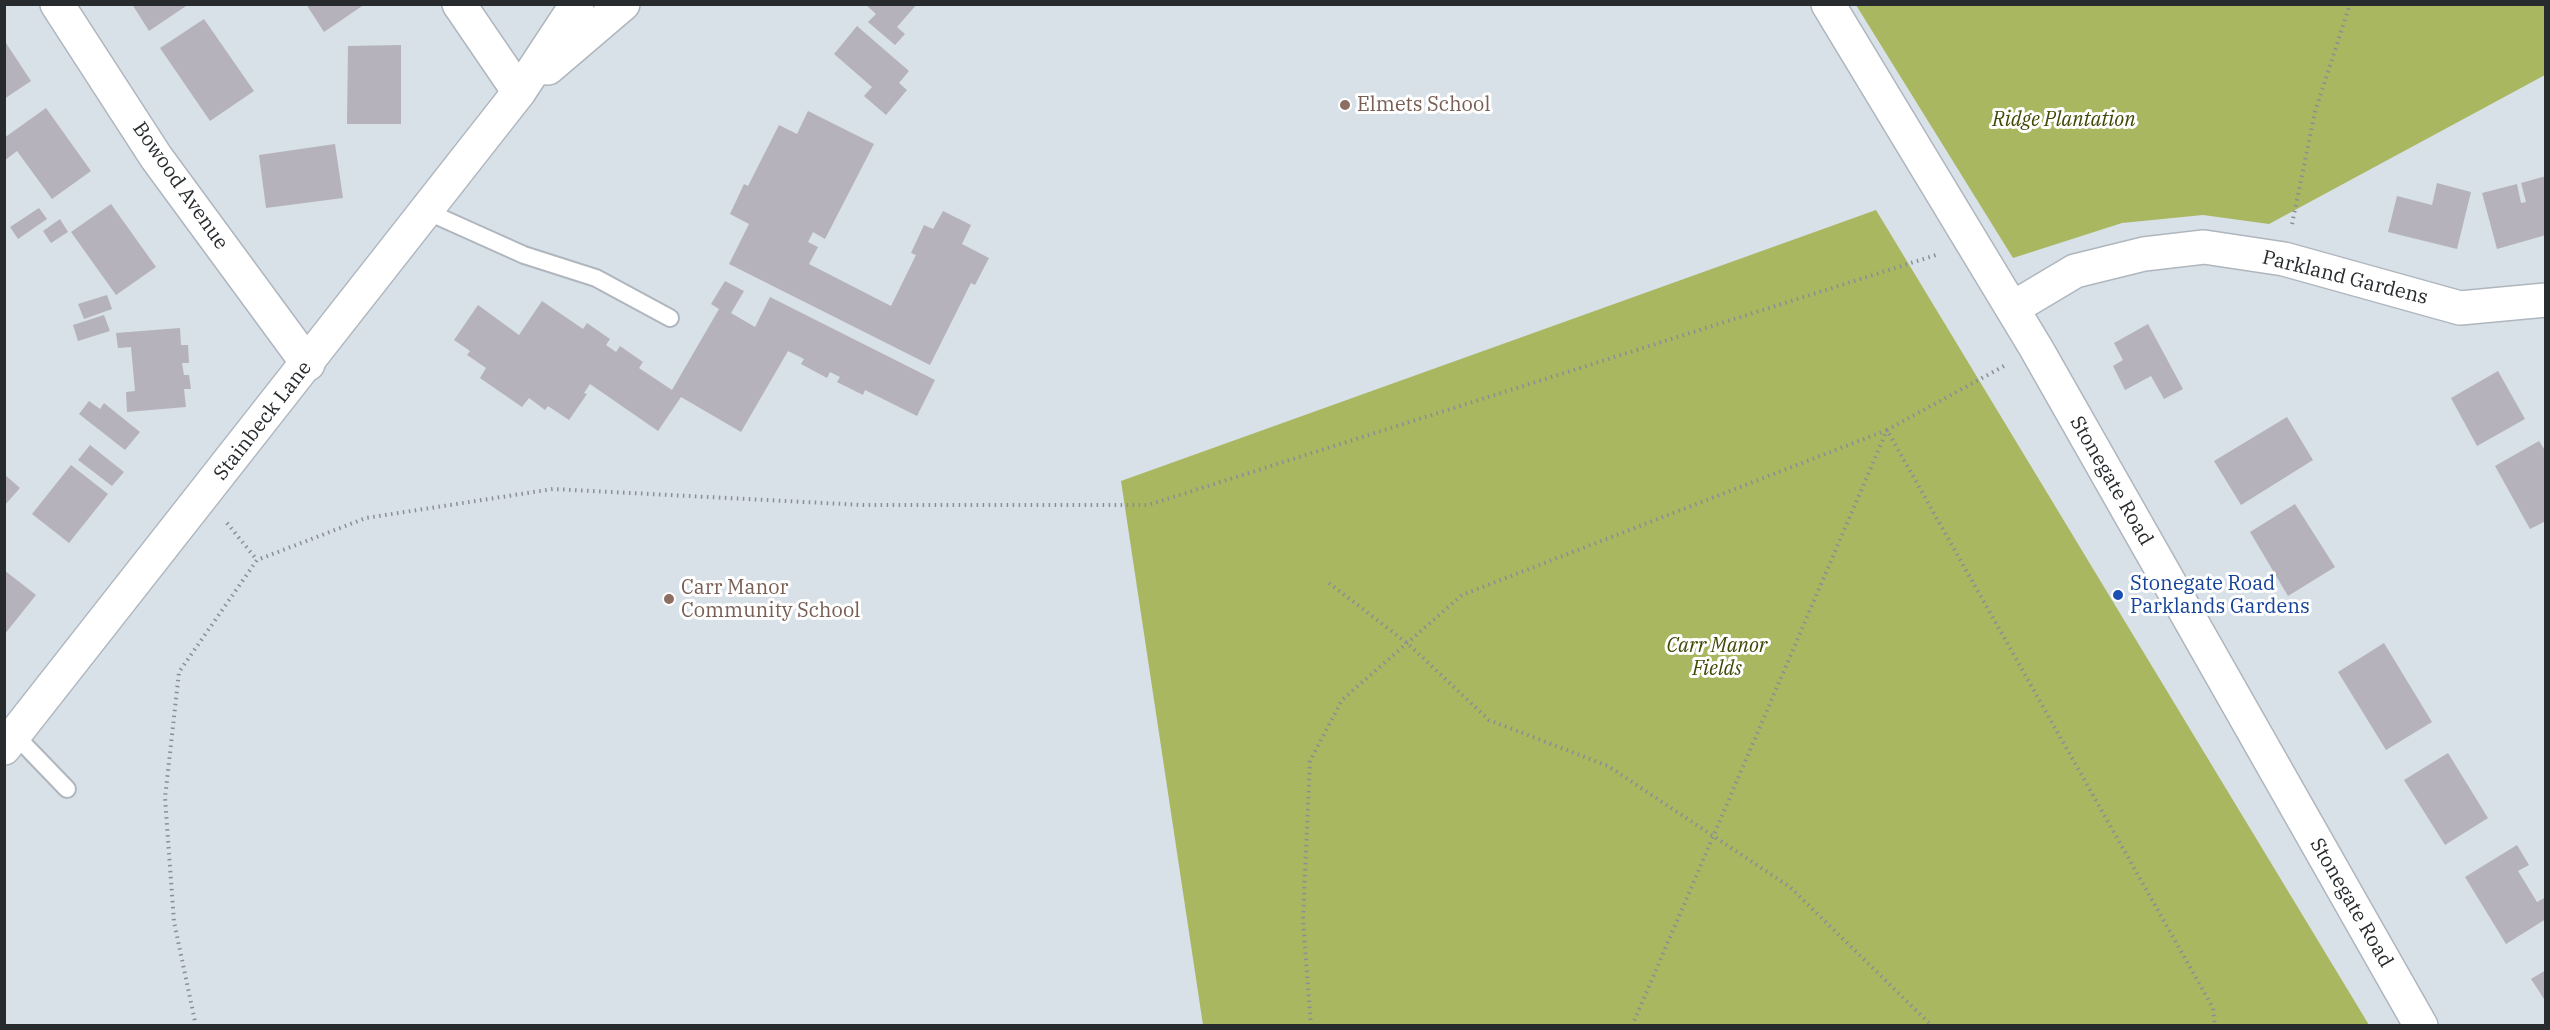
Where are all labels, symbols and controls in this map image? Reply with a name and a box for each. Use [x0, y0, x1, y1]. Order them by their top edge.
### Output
place label: Elmets School [1357, 93, 1490, 117]
marker: Elmets School [1338, 98, 1352, 112]
park label: Ridge Plantation [1992, 108, 2136, 132]
street label: Bowood Avenue [127, 118, 233, 254]
street label: Parkland Gardens [2260, 246, 2430, 310]
street label: Stainbeck Lane [209, 357, 317, 485]
street label: Stonegate Road [2064, 412, 2158, 550]
place label: Stonegate Road Parklands Gardens [2130, 572, 2310, 619]
place label: Carr Manor Community School [681, 576, 860, 623]
marker: Stonegate Road Parklands Gardens [2111, 588, 2125, 602]
marker: Carr Manor Community School [662, 592, 676, 606]
park label: Carr Manor Fields [1666, 634, 1768, 681]
street label: Stonegate Road [2304, 834, 2398, 972]

